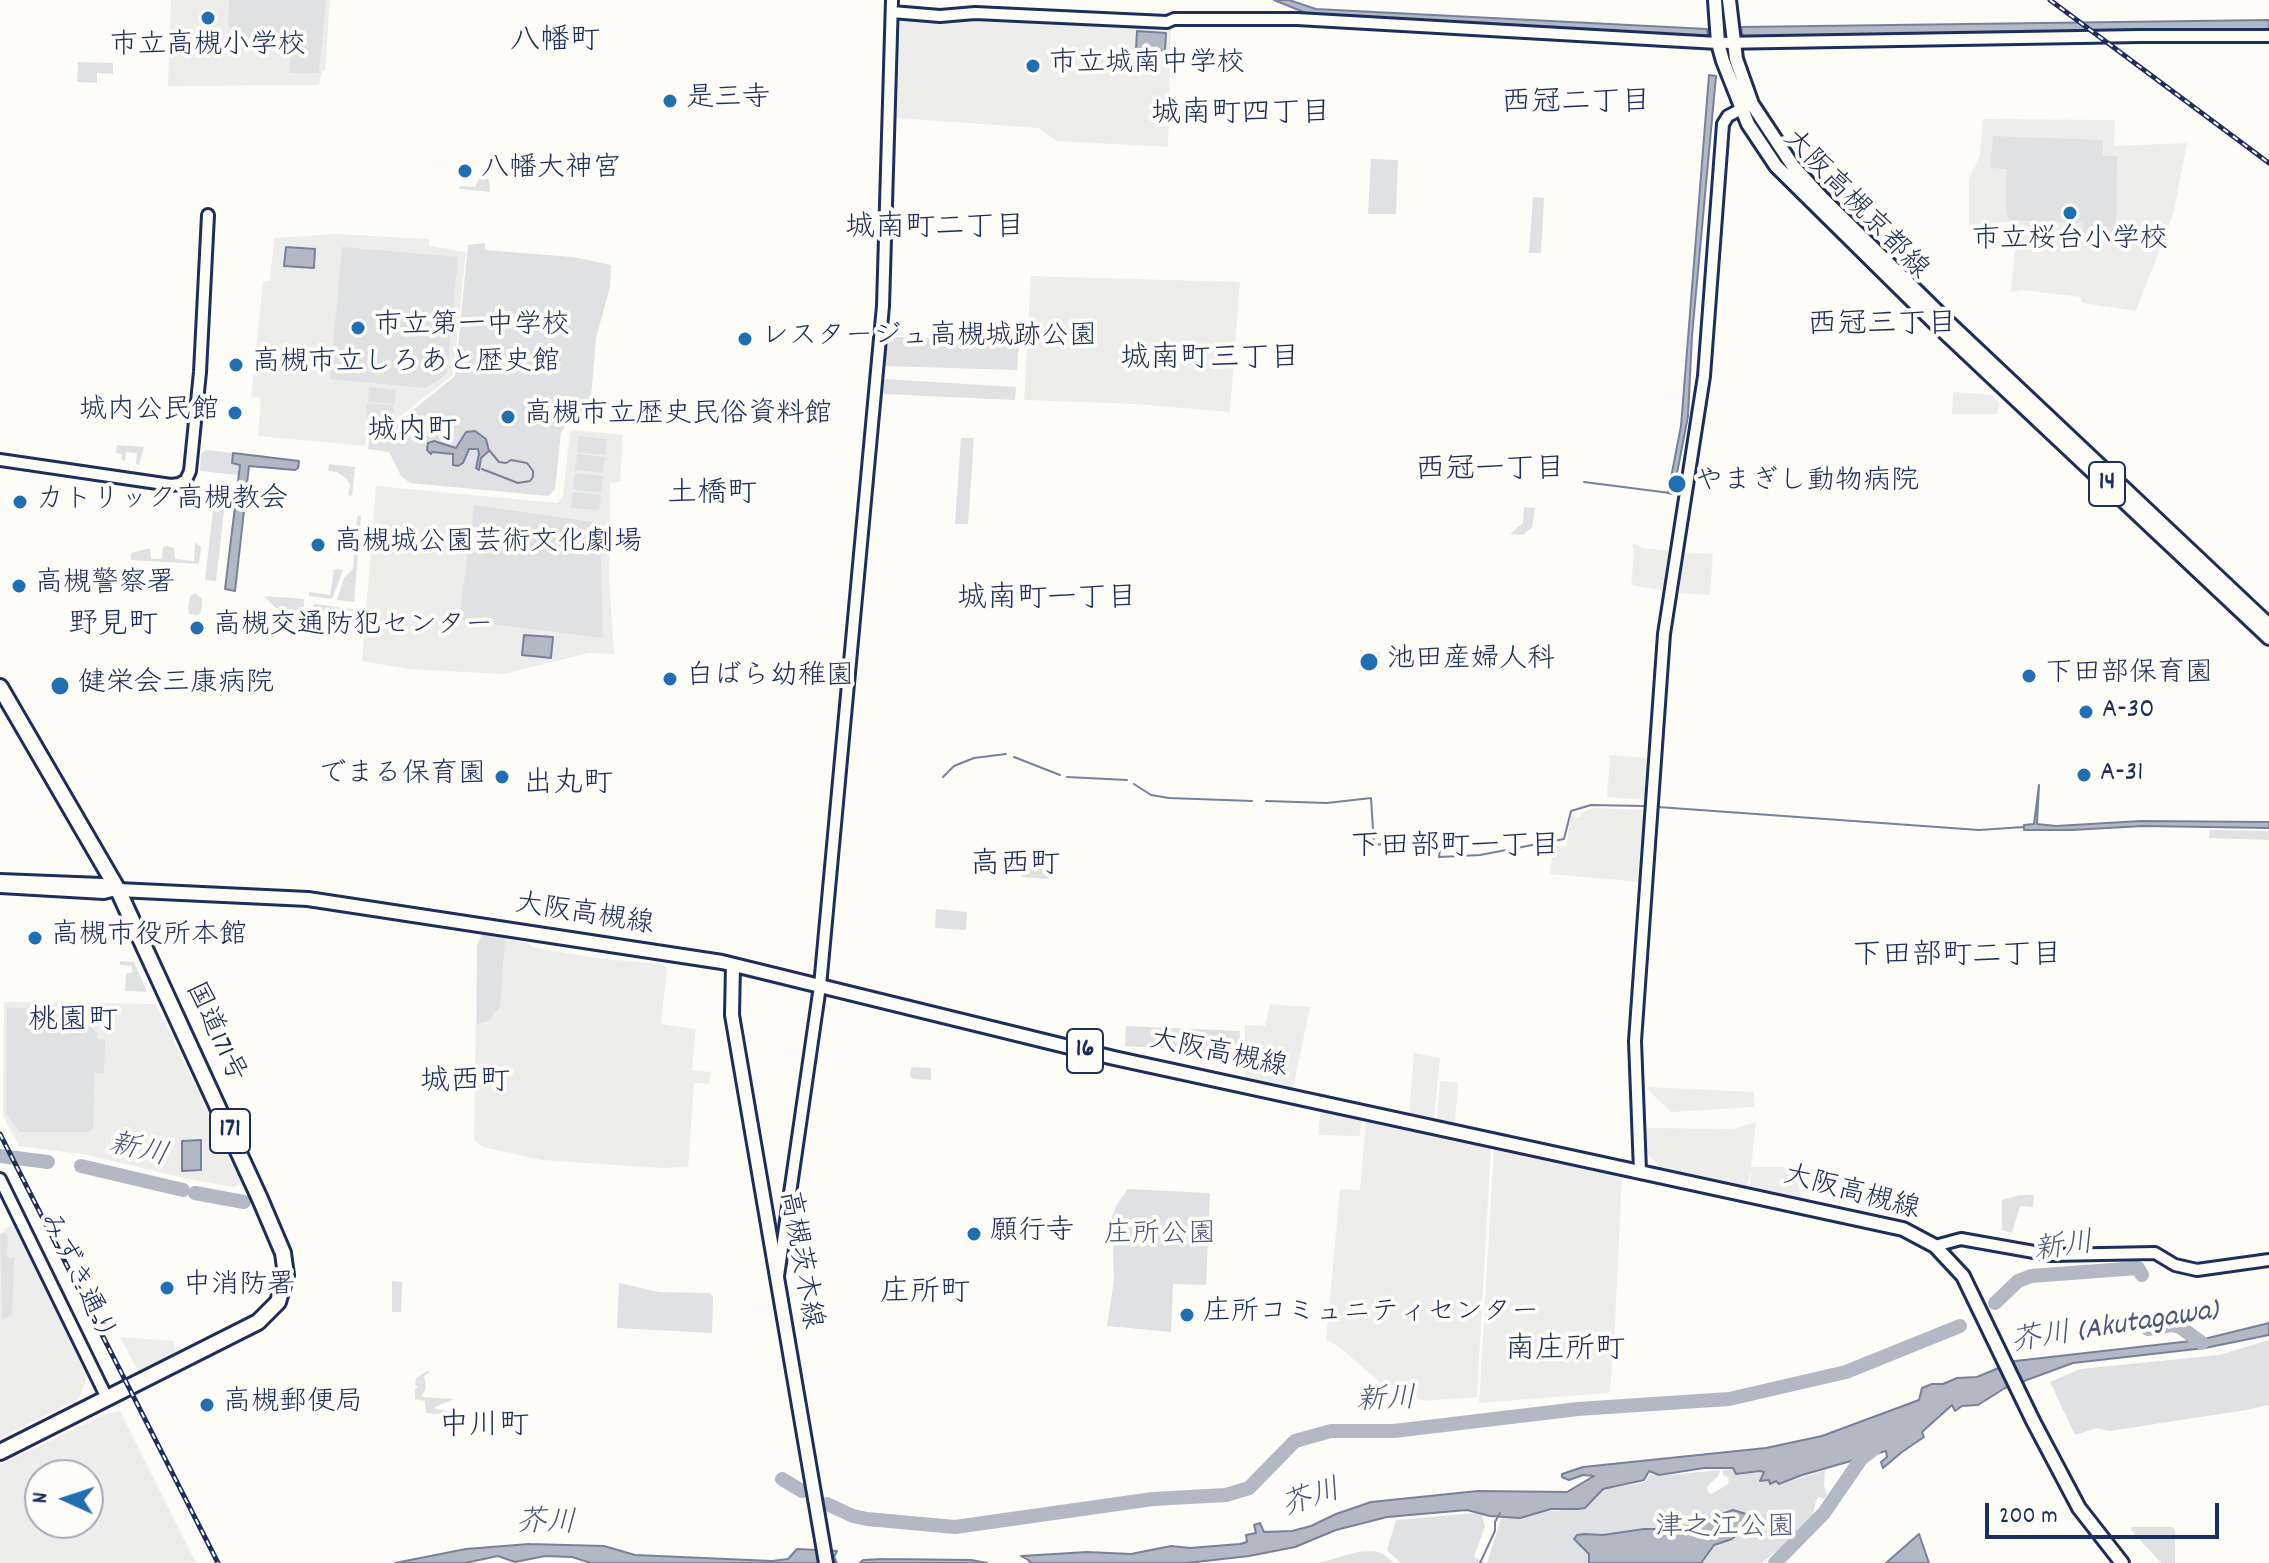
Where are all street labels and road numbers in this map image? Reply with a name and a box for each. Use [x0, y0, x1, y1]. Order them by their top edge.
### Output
street label: 大阪高槻京都線 [1774, 124, 1934, 288]
road number: 14 [2089, 462, 2125, 506]
street label: 大阪高槻線 [512, 889, 656, 945]
street label: 国道171号 [175, 977, 251, 1089]
street label: 大阪高槻線 [1146, 1025, 1290, 1087]
road number: 16 [1067, 1029, 1103, 1073]
road number: 171 [210, 1109, 250, 1153]
street label: 大阪高槻線 [1779, 1161, 1923, 1229]
street label: 高槻茨木線 [769, 1188, 827, 1332]
street label: みずき通り [29, 1208, 121, 1348]

